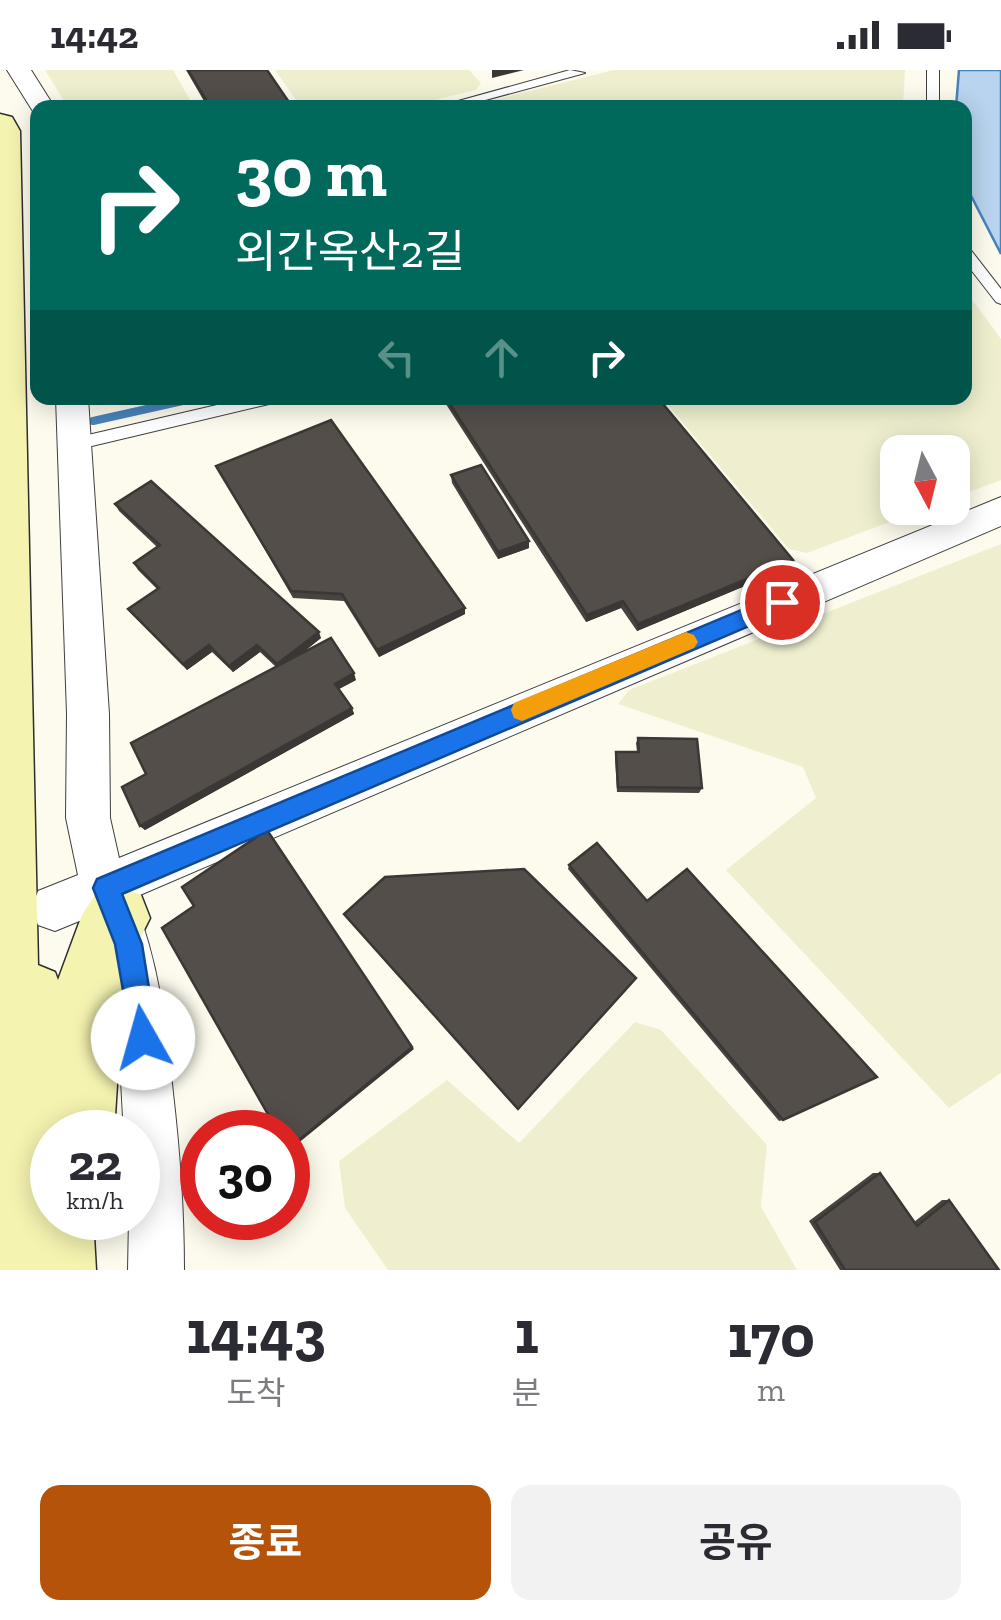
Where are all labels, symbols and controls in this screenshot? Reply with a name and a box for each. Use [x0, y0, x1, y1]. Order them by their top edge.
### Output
text: 14:42 [50, 12, 139, 58]
text: 30 m [235, 130, 387, 214]
icon: right [70, 140, 200, 270]
text: 외간옥산2길 [235, 225, 465, 279]
icon: left [369, 330, 424, 385]
icon: ahead [474, 330, 529, 385]
icon: right [579, 330, 634, 385]
north arrow [880, 435, 970, 525]
map controls [880, 435, 970, 525]
pin [740, 560, 825, 645]
icon: arrive [755, 575, 810, 630]
position arrow [91, 986, 195, 1090]
speed limit sign: 30 [180, 1110, 310, 1240]
text: 22 [68, 1133, 122, 1193]
text: km/h [66, 1185, 124, 1215]
text: 14:43 [186, 1296, 326, 1368]
text: 1 [514, 1296, 539, 1368]
text: 170 [727, 1300, 815, 1372]
text: m [757, 1371, 785, 1409]
text: 도착 [226, 1374, 285, 1412]
text: 분 [512, 1374, 541, 1412]
button: 종료 [40, 1485, 491, 1600]
button: 공유 [511, 1485, 961, 1600]

